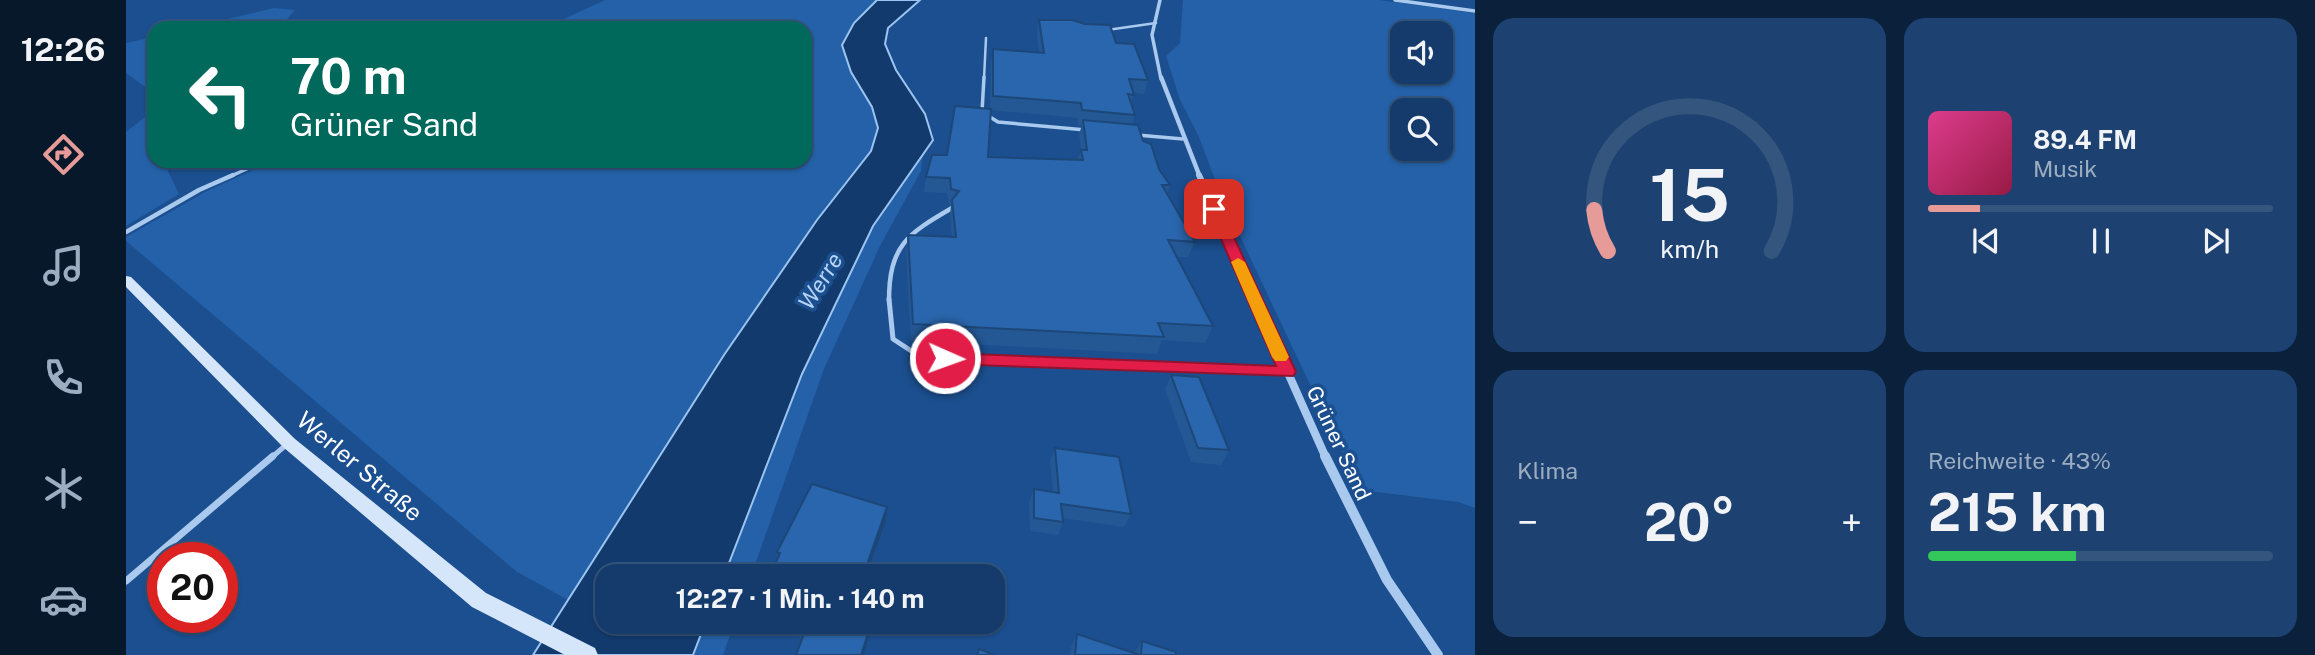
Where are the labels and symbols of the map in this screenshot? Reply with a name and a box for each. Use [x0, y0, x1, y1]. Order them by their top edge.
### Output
pin [1184, 179, 1244, 239]
water label: Werre [792, 248, 848, 314]
position arrow [908, 321, 982, 395]
street label: Grüner Sand [1302, 382, 1376, 504]
street label: Werler Straße [292, 405, 428, 527]
speed limit sign: 20 [147, 542, 238, 633]

